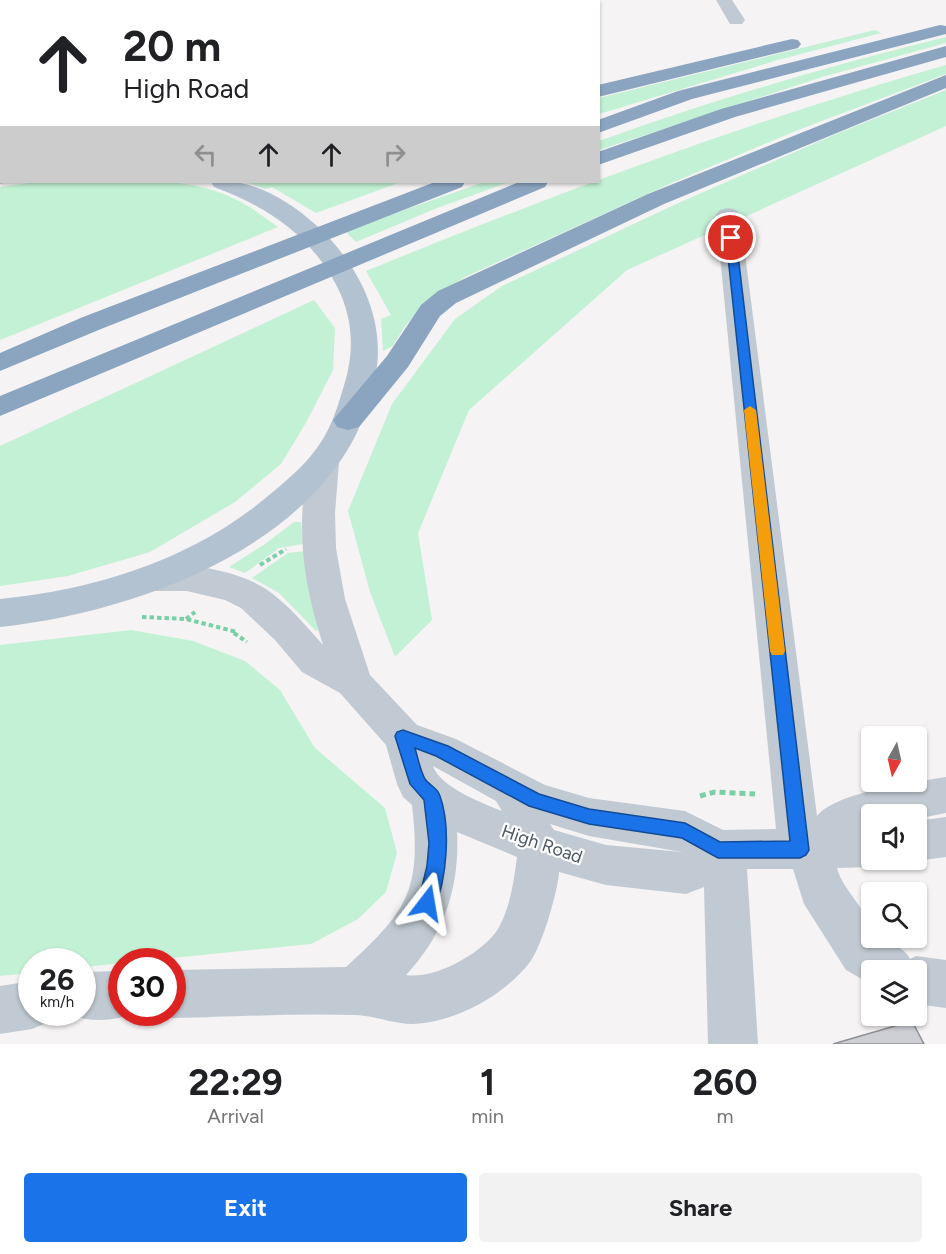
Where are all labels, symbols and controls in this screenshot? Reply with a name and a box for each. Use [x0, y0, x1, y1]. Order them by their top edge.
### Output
text: 20 m [123, 21, 221, 72]
icon: ahead [24, 24, 102, 102]
text: High Road [123, 72, 249, 105]
icon: left [189, 138, 222, 171]
icon: ahead [252, 138, 285, 171]
icon: ahead [315, 138, 348, 171]
icon: right [378, 138, 411, 171]
pin [705, 212, 756, 263]
icon: arrive [714, 221, 747, 254]
north arrow [861, 726, 927, 792]
map controls [861, 726, 927, 1026]
button: sound [861, 804, 927, 870]
street label: High Road [499, 820, 585, 868]
position arrow [395, 871, 459, 935]
button: search [861, 882, 927, 948]
speed limit sign: 30 [108, 948, 186, 1026]
button: layers [861, 960, 927, 1026]
text: 26 [40, 961, 74, 998]
text: km/h [40, 993, 74, 1011]
text: 22:29 [188, 1061, 283, 1104]
text: 1 [480, 1061, 495, 1104]
text: 260 [692, 1061, 758, 1104]
text: Arrival [207, 1104, 264, 1128]
text: min [471, 1104, 504, 1128]
text: m [716, 1104, 733, 1128]
button: Exit [24, 1173, 467, 1242]
button: Share [479, 1173, 922, 1242]

